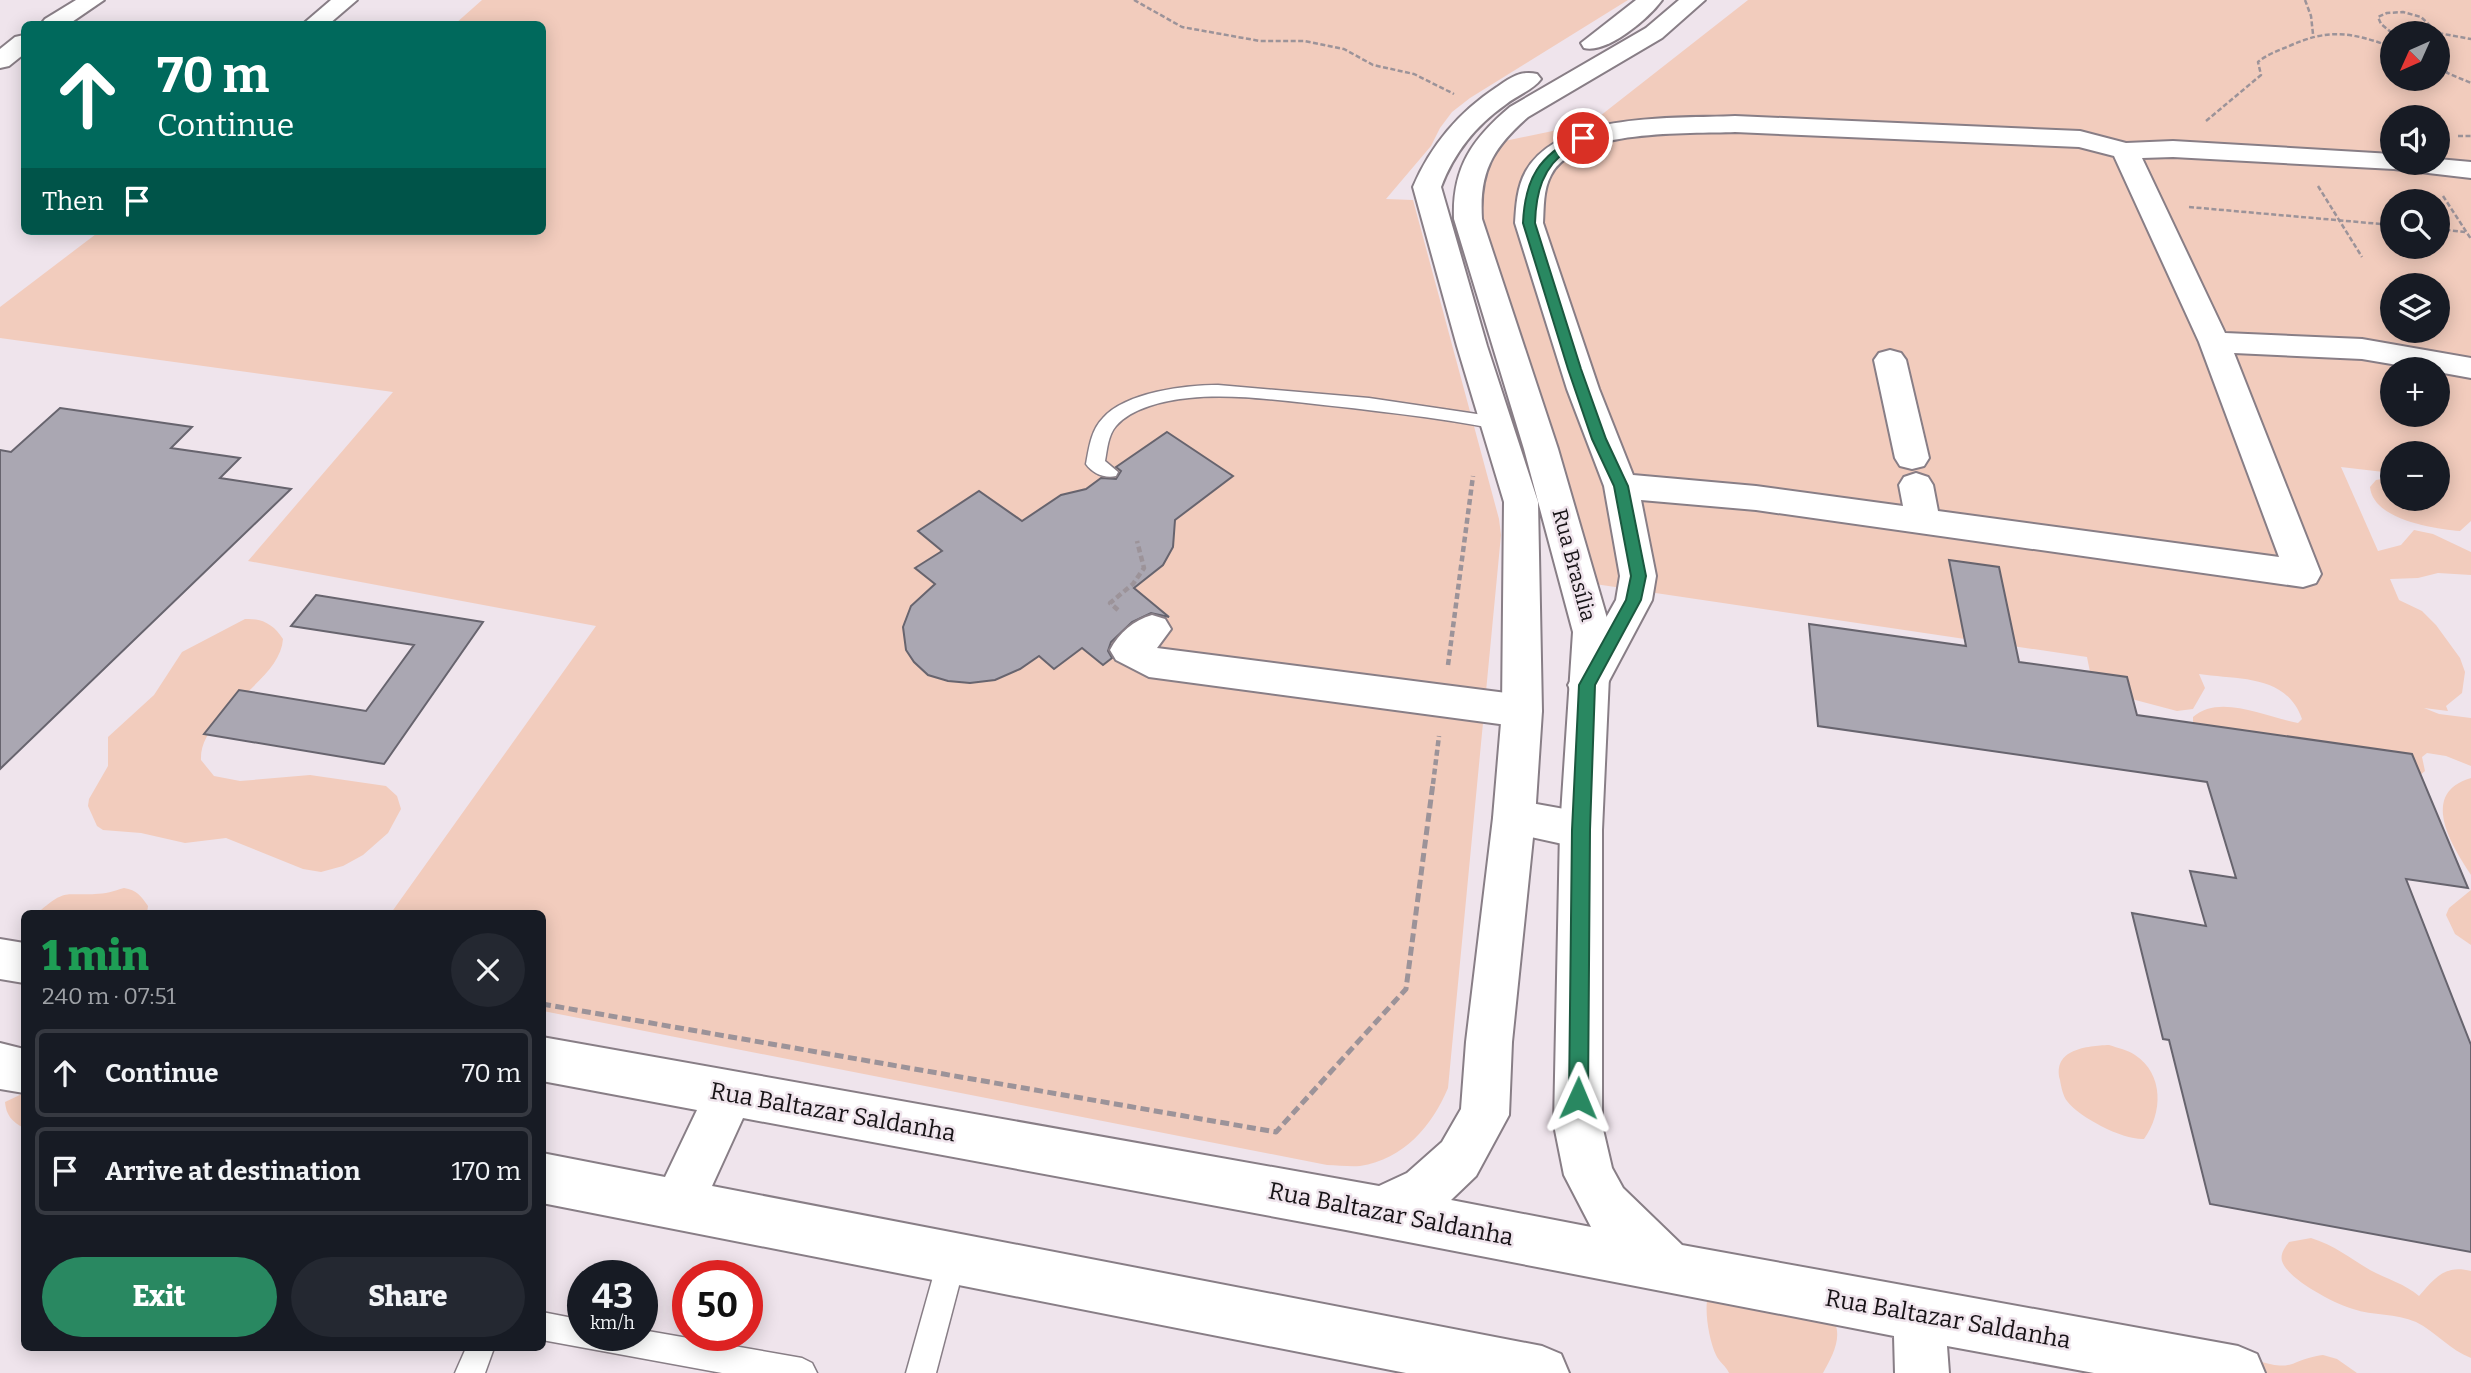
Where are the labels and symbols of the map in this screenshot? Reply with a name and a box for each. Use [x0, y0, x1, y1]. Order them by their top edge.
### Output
north arrow [2380, 21, 2450, 91]
pin [1553, 108, 1613, 168]
street label: Rua Brasília [1547, 506, 1602, 625]
position arrow [1541, 1061, 1615, 1135]
street label: Rua Baltazar Saldanha [708, 1077, 958, 1147]
street label: Rua Baltazar Saldanha [1266, 1177, 1516, 1251]
speed limit sign: 50 [672, 1260, 763, 1351]
street label: Rua Baltazar Saldanha [1823, 1284, 2073, 1354]

